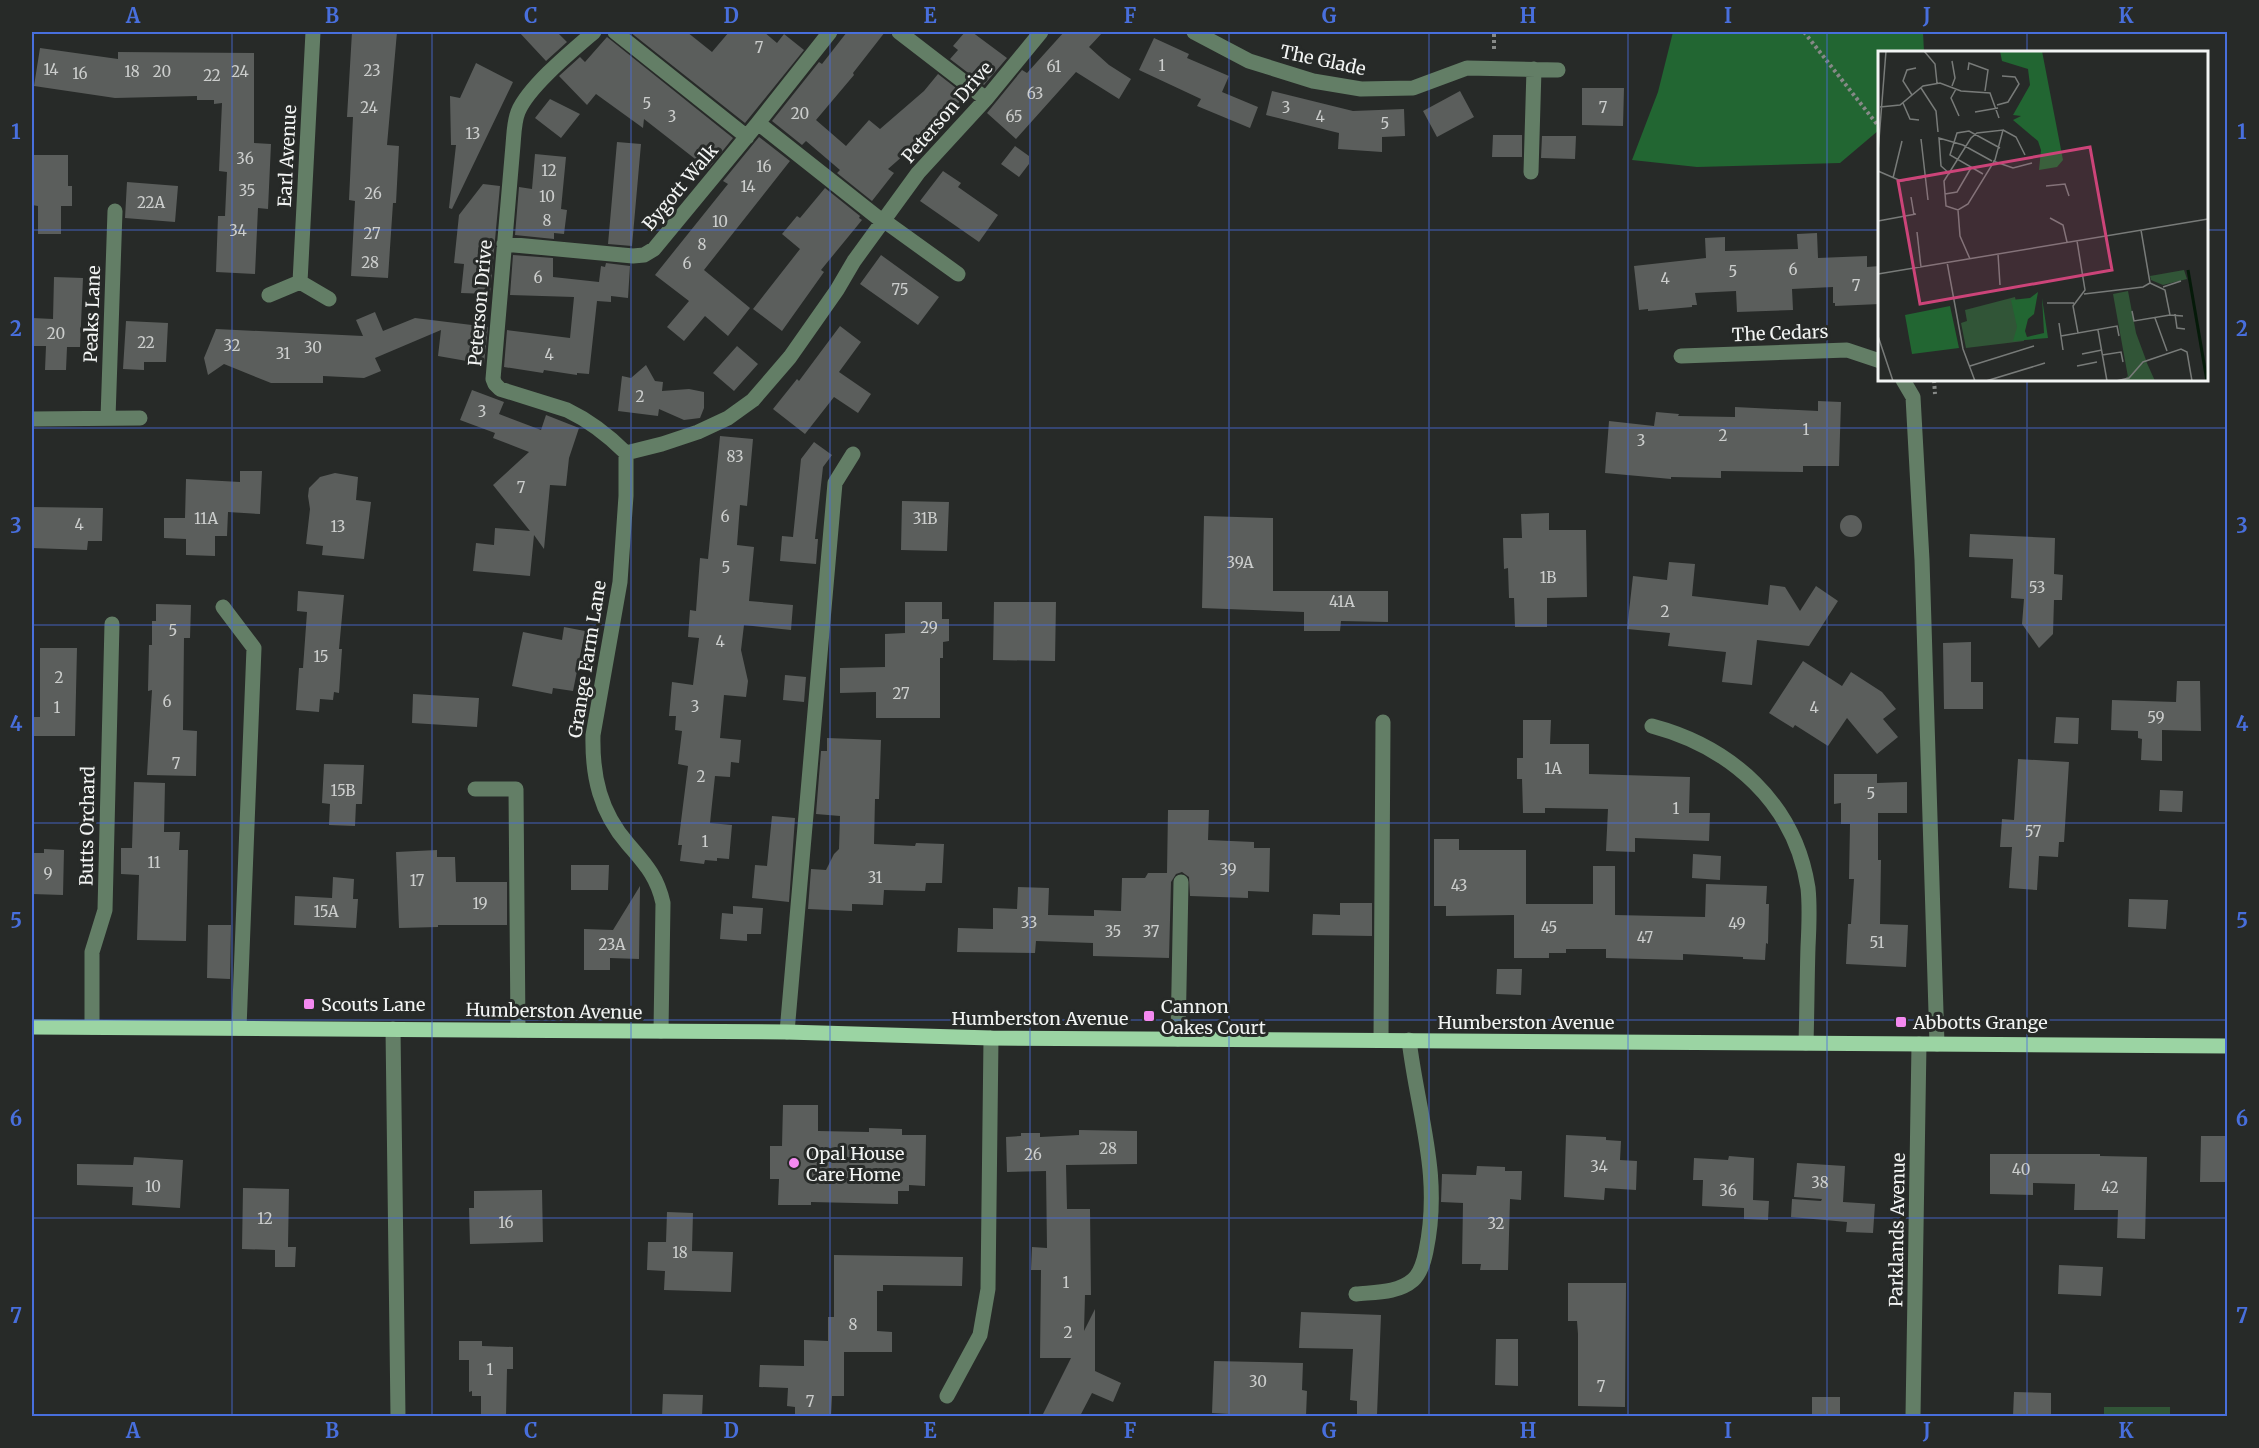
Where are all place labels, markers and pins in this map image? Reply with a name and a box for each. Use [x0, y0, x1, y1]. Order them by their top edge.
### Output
place label: Scouts Lane [321, 993, 425, 1016]
place label: Cannon Oakes Court [1161, 995, 1266, 1039]
marker: Scouts Lane [302, 997, 316, 1011]
marker: Cannon Oakes Court [1142, 1009, 1156, 1023]
place label: Abbotts Grange [1912, 1011, 2048, 1034]
marker: Abbotts Grange [1894, 1015, 1908, 1029]
place label: Opal House Care Home [806, 1142, 904, 1186]
marker: Opal House Care Home [787, 1156, 801, 1170]

